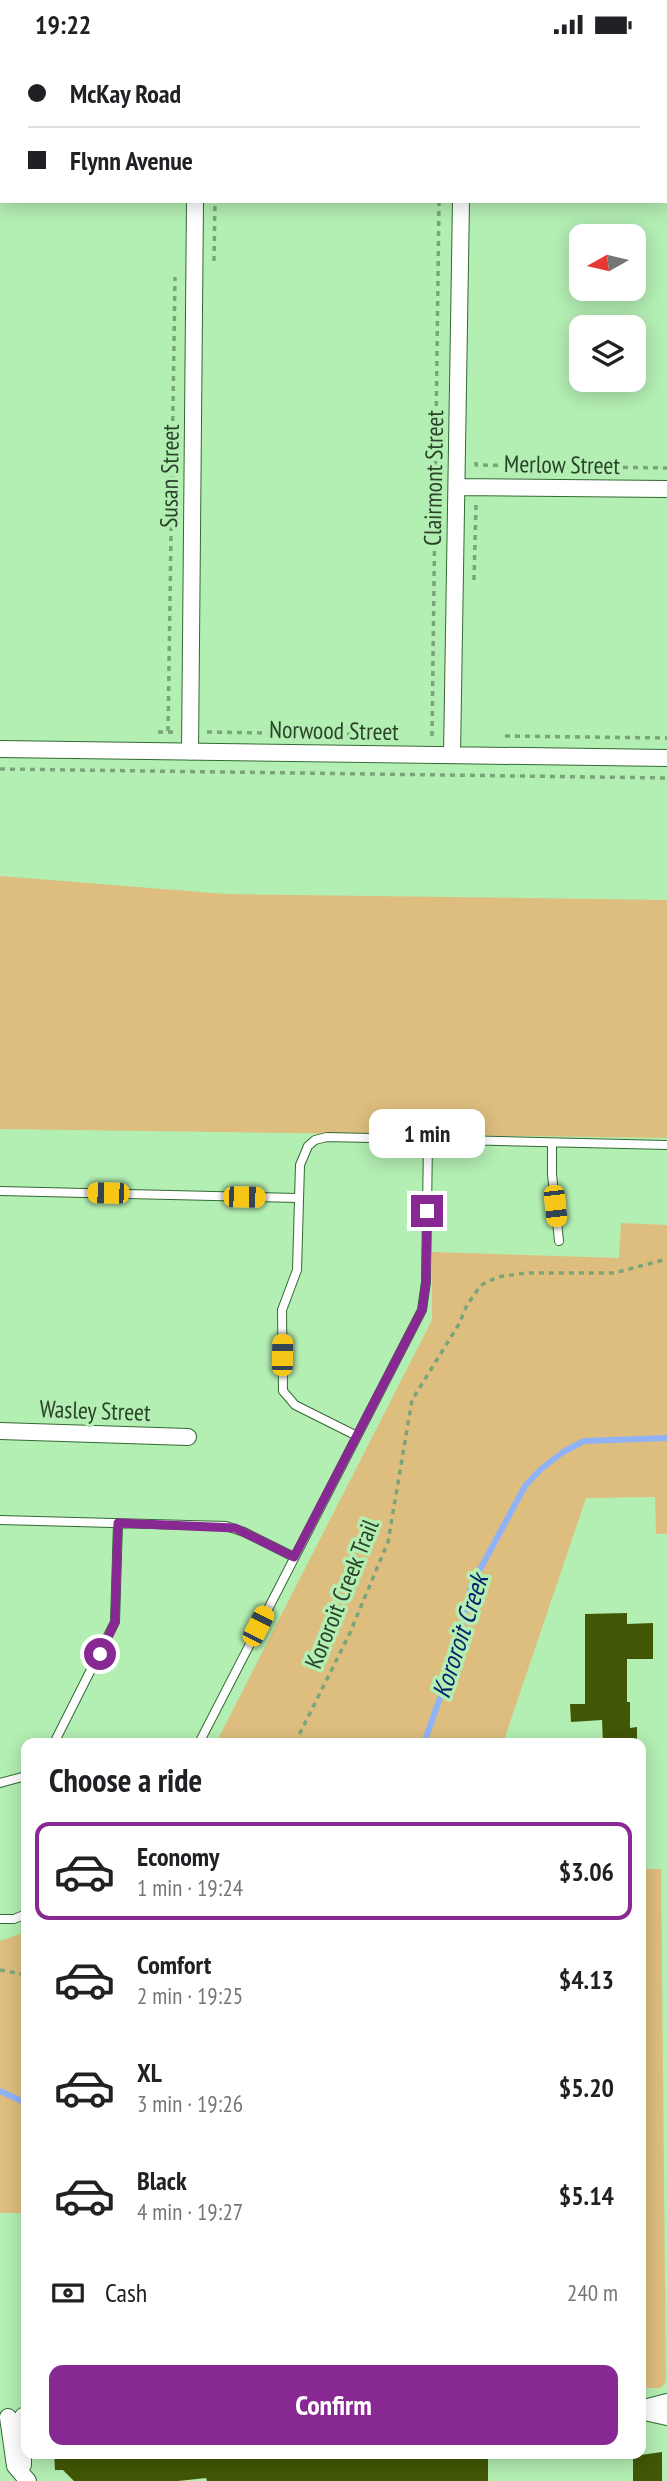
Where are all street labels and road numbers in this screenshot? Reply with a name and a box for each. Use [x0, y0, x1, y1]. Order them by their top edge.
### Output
street label: Clairmont Street [417, 409, 450, 546]
street label: Susan Street [153, 423, 186, 528]
street label: Merlow Street [504, 448, 621, 481]
street label: Norwood Street [269, 714, 400, 747]
street label: Wasley Street [39, 1393, 152, 1428]
street label: Kororoit Creek Trail [298, 1514, 386, 1673]

